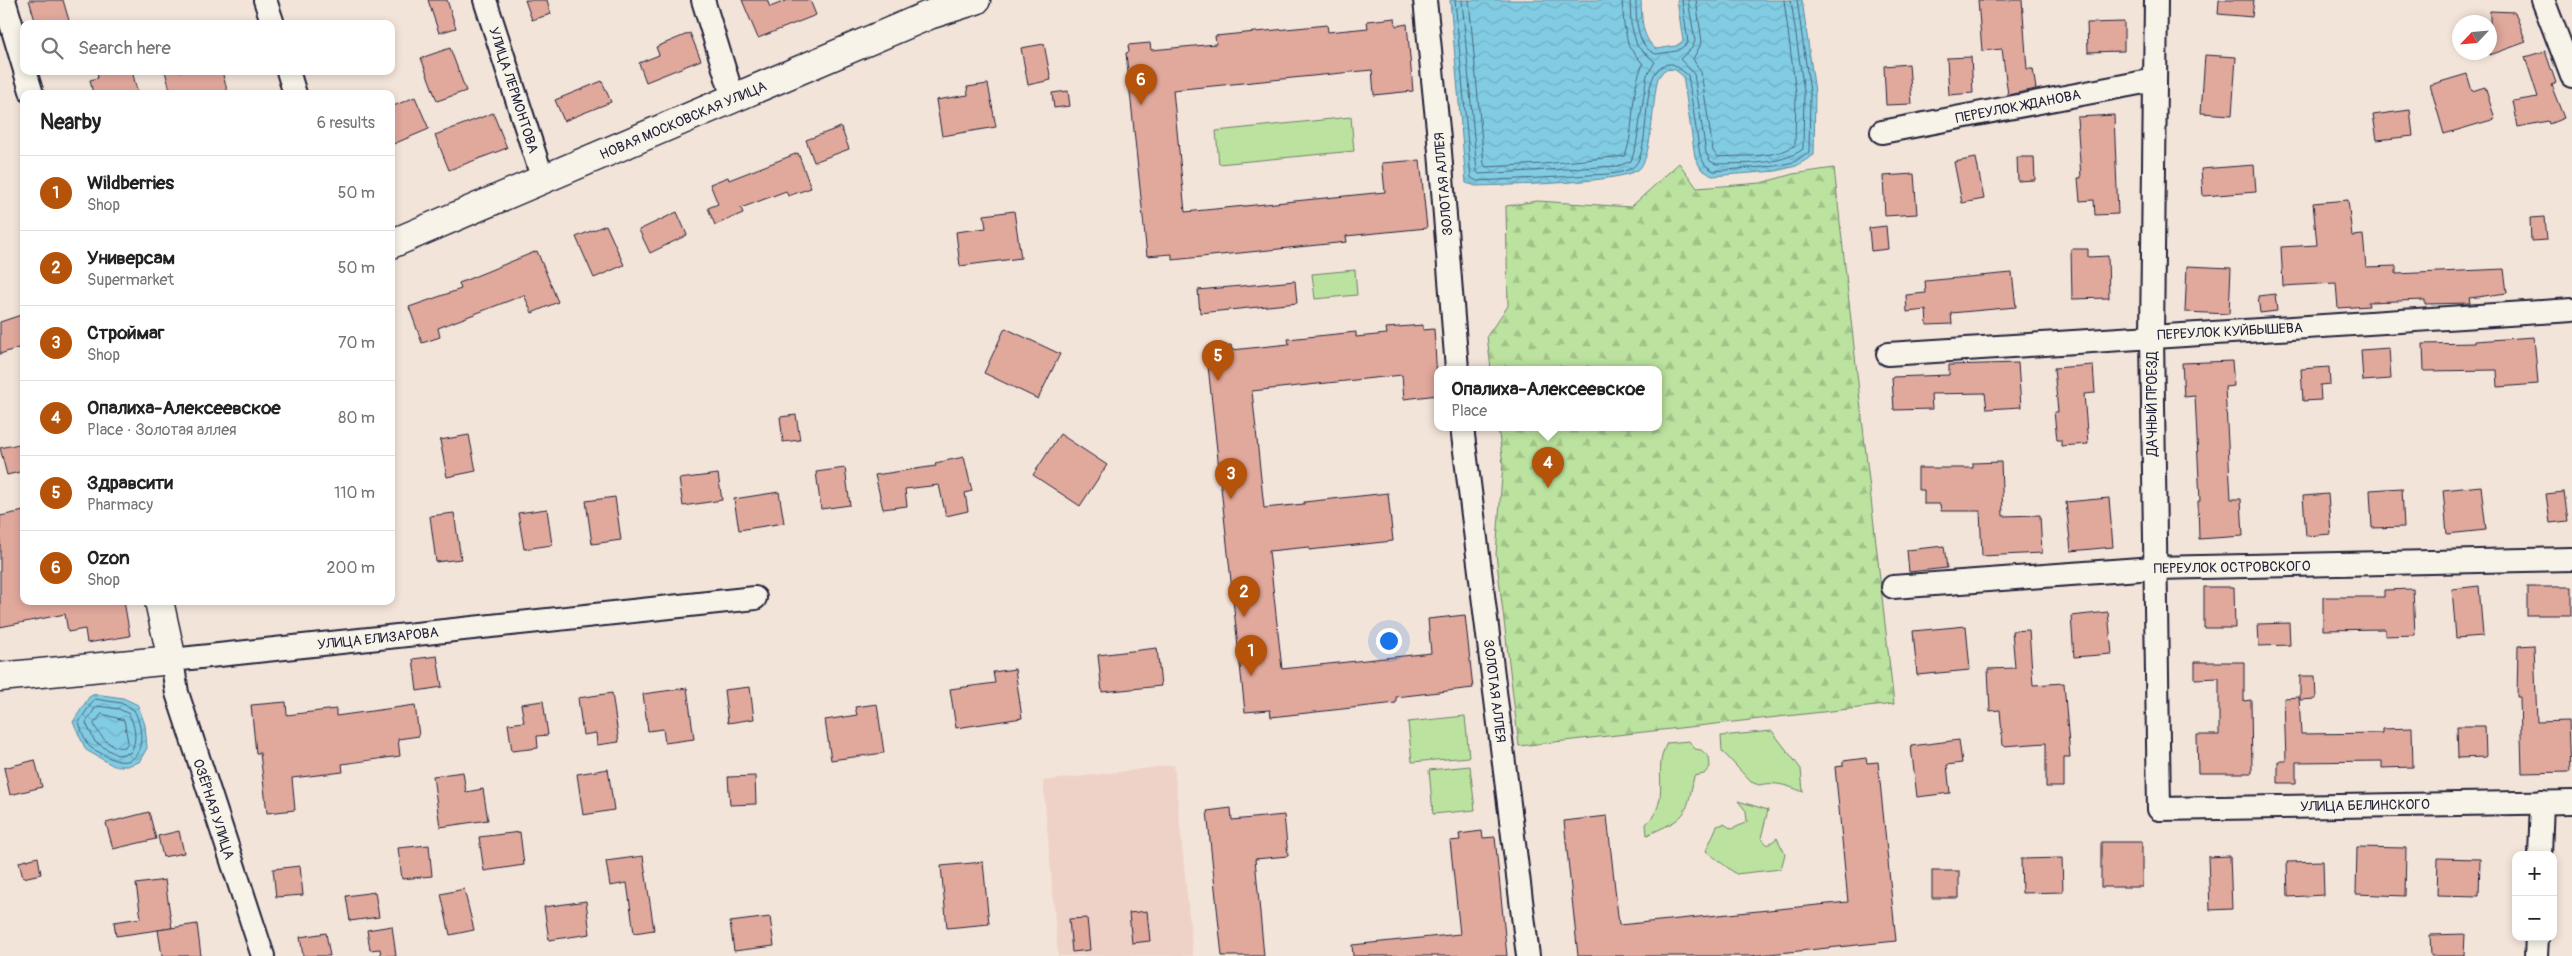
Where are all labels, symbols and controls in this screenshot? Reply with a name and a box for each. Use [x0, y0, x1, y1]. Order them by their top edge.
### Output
north arrow [2452, 15, 2497, 60]
search box [20, 20, 395, 75]
street label: УЛИЦА ЛЕРМОНТОВА [485, 25, 542, 155]
icon: search [38, 34, 66, 62]
text: Search here [78, 36, 171, 60]
pin: 6 [1125, 64, 1157, 105]
street label: НОВАЯ МОСКОВСКАЯ УЛИЦА [597, 78, 769, 163]
street label: ПЕРЕУЛОК ЖДАНОВА [1954, 86, 2082, 127]
text: Nearby [40, 109, 101, 136]
text: 6 results [317, 113, 375, 133]
street label: ЗОЛОТАЯ АЛЛЕЯ [1431, 131, 1456, 236]
text: Wildberries [87, 171, 174, 195]
text: 1 [53, 183, 59, 203]
text: 50 m [338, 183, 375, 203]
text: Shop [87, 195, 120, 215]
text: Универсам [87, 246, 175, 270]
text: 2 [52, 258, 60, 278]
text: 50 m [338, 258, 375, 278]
text: Supermarket [87, 270, 174, 290]
street label: ПЕРЕУЛОК КУЙБЫШЕВА [2157, 319, 2303, 344]
text: Строймаг [87, 321, 164, 345]
text: 3 [52, 333, 60, 353]
text: 70 m [338, 333, 375, 353]
pin: 5 [1202, 340, 1234, 381]
text: Shop [87, 345, 120, 365]
street label: ДАЧНЫЙ ПРОЕЗД [2144, 351, 2161, 457]
popup [1434, 366, 1662, 431]
text: Опалиха-Алексеевское [1451, 377, 1645, 401]
text: Опалиха-Алексеевское [87, 396, 281, 420]
text: Place [1451, 401, 1487, 421]
text: 4 [51, 408, 61, 428]
text: 80 m [338, 408, 375, 428]
text: Place · Золотая аллея [87, 420, 237, 440]
pin: 4 [1532, 447, 1564, 488]
pin: 3 [1215, 458, 1247, 499]
text: Здравсити [87, 471, 173, 495]
text: 5 [52, 483, 60, 503]
text: 110 m [334, 483, 375, 503]
text: Pharmacy [87, 495, 153, 515]
text: Ozon [87, 546, 130, 570]
text: 6 [51, 558, 61, 578]
text: 200 m [327, 558, 375, 578]
street label: ПЕРЕУЛОК ОСТРОВСКОГО [2153, 558, 2311, 577]
text: Shop [87, 570, 120, 590]
pin: 2 [1228, 576, 1260, 617]
street label: УЛИЦА ЕЛИЗАРОВА [317, 624, 439, 653]
your location [1376, 628, 1402, 654]
pin: 1 [1235, 635, 1267, 676]
street label: ЗОЛОТАЯ АЛЛЕЯ [1480, 638, 1509, 744]
street label: ОЗЁРНАЯ УЛИЦА [189, 757, 238, 862]
street label: УЛИЦА БЕЛИНСКОГО [2300, 796, 2430, 815]
map controls [2512, 851, 2557, 941]
button: + [2512, 851, 2557, 896]
button: − [2512, 896, 2557, 941]

